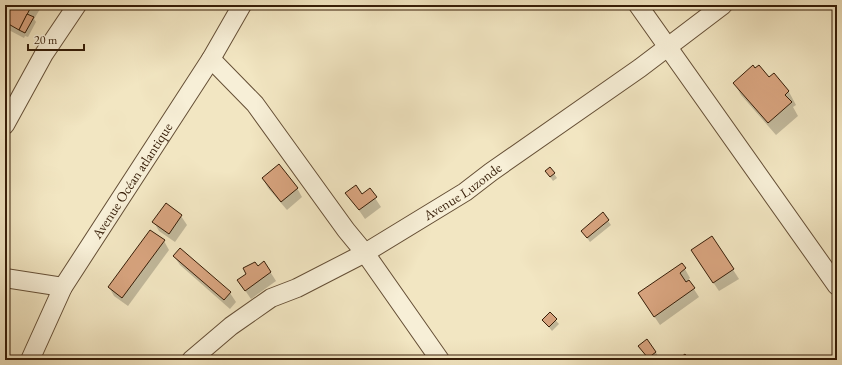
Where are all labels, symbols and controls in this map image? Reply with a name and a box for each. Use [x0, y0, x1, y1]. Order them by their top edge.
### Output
scale bar [28, 26, 84, 52]
text: 20 m [34, 32, 58, 48]
street label: Avenue Océan atlantique [87, 119, 177, 243]
street label: Avenue Luzonde [419, 158, 505, 225]

